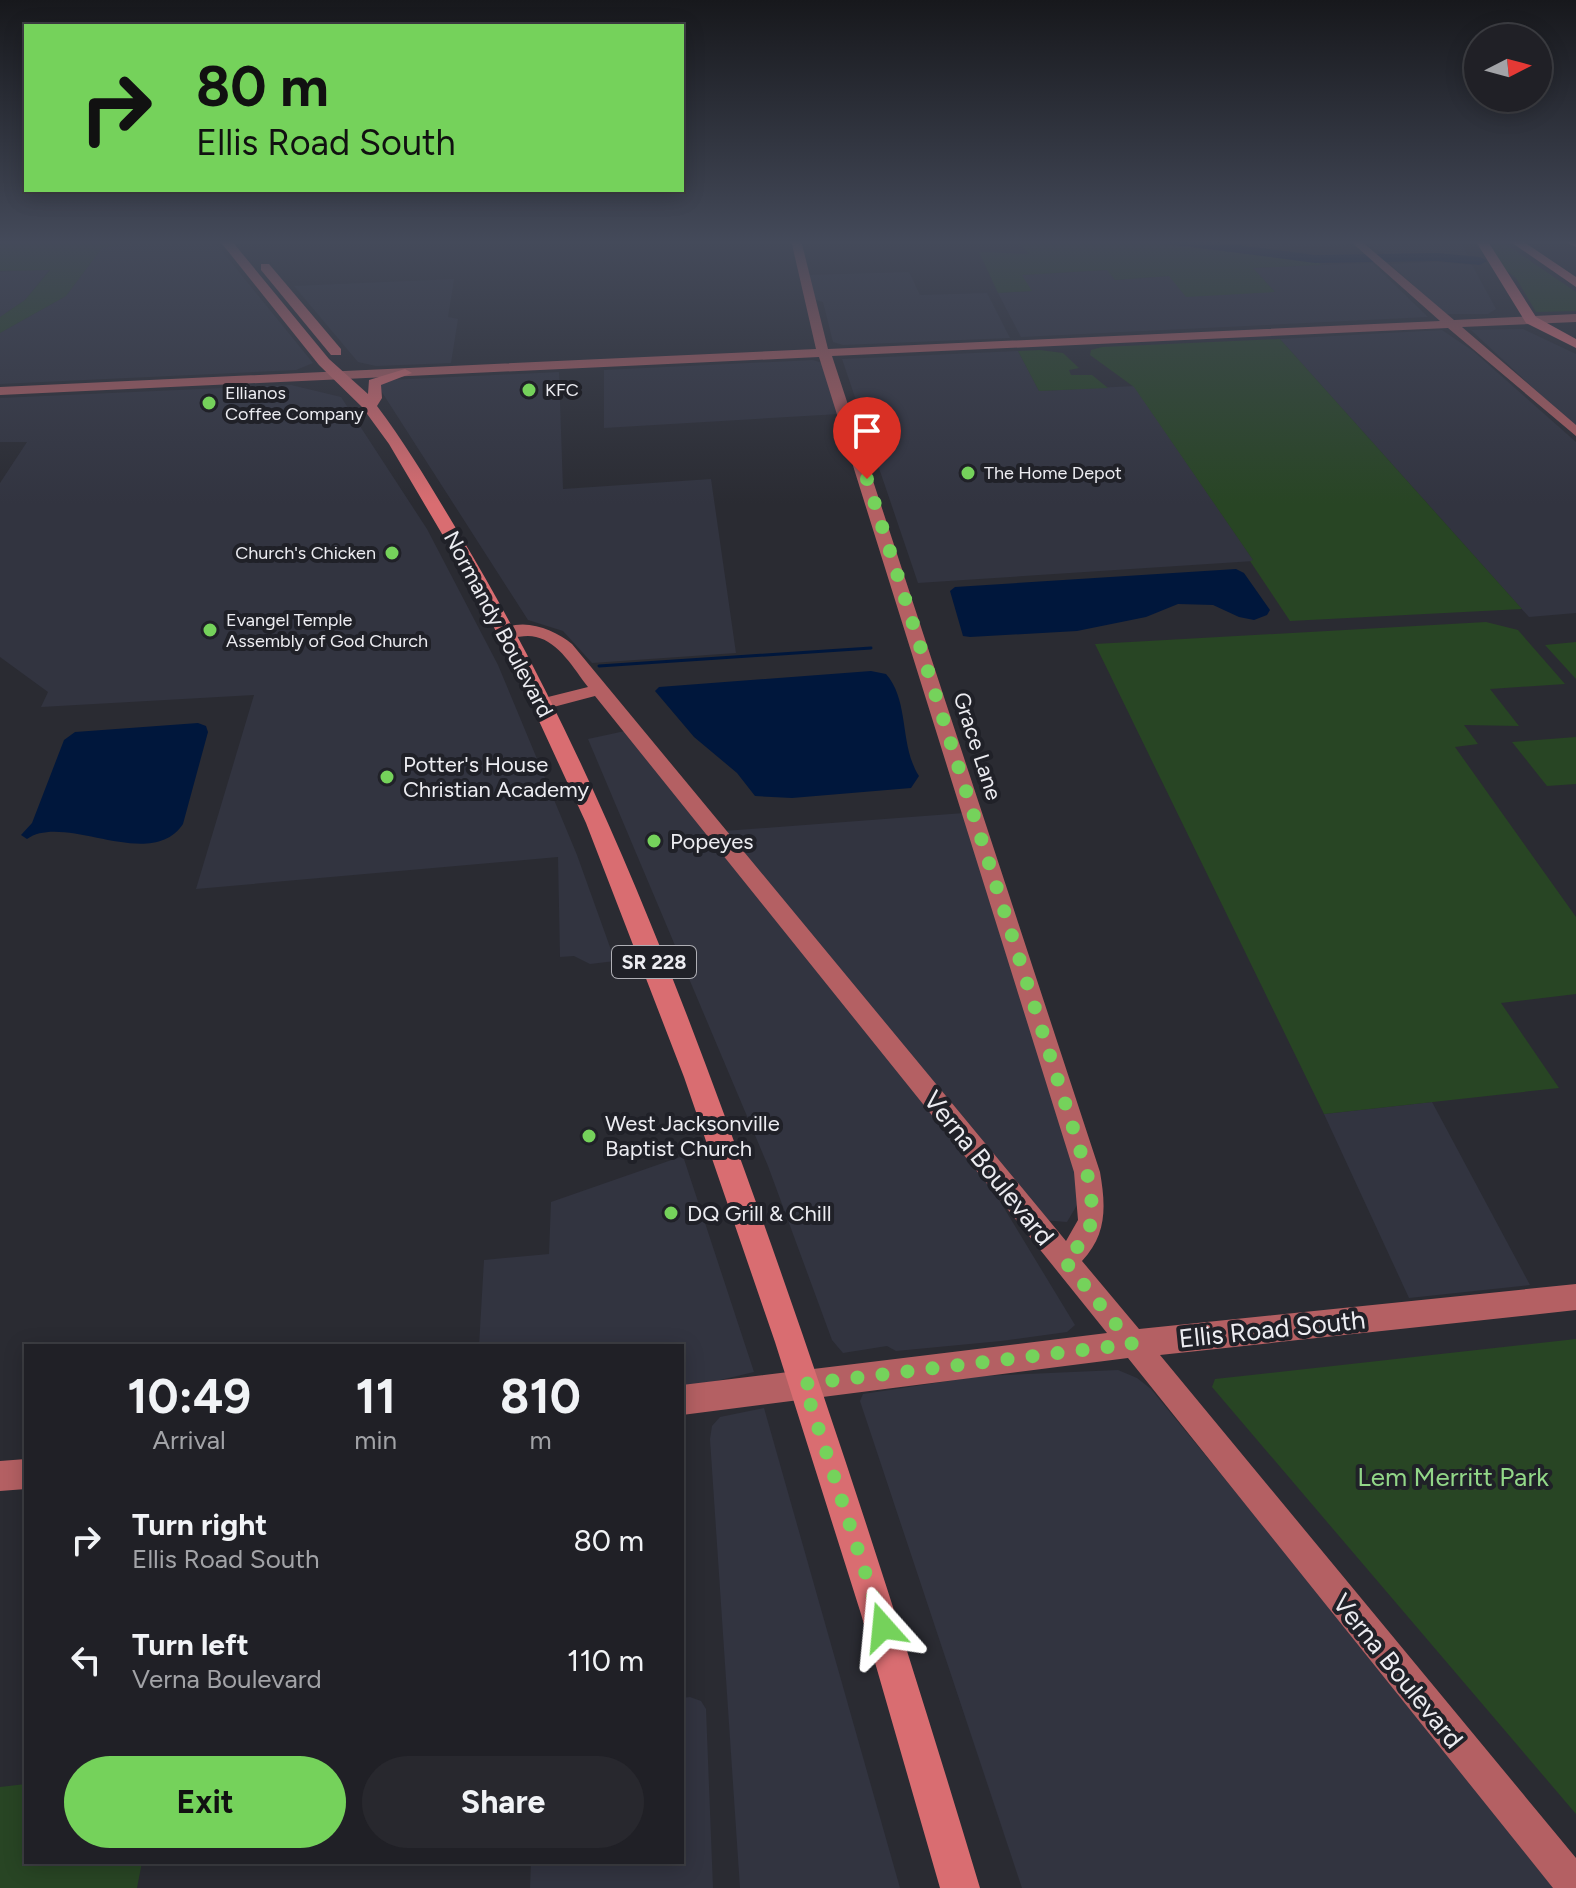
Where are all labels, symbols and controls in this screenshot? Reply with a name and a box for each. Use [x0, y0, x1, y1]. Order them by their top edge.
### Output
north arrow [1464, 24, 1552, 112]
map controls [1464, 24, 1552, 112]
text: 80 m [196, 53, 329, 120]
icon: right [64, 56, 168, 160]
text: Ellis Road South [196, 121, 456, 164]
place label: KFC [545, 379, 579, 401]
marker: KFC [520, 381, 538, 399]
place label: Ellianos Coffee Company [225, 382, 364, 425]
marker: Ellianos Coffee Company [200, 394, 218, 412]
pin [833, 397, 901, 479]
icon: arrive [845, 409, 889, 453]
place label: The Home Depot [984, 462, 1122, 484]
marker: The Home Depot [959, 464, 977, 482]
street label: Normandy Boulevard [438, 526, 559, 722]
place label: Church's Chicken [235, 542, 376, 564]
marker: Church's Chicken [383, 544, 401, 562]
place label: Evangel Temple Assembly of God Church [226, 609, 428, 652]
marker: Evangel Temple Assembly of God Church [201, 621, 219, 639]
street label: Grace Lane [947, 689, 1008, 803]
place label: Potter's House Christian Academy [403, 751, 590, 803]
marker: Potter's House Christian Academy [378, 768, 396, 786]
place label: Popeyes [670, 828, 754, 855]
marker: Popeyes [645, 832, 663, 850]
road number: SR 228 [612, 946, 696, 978]
street label: Verna Boulevard [917, 1084, 1061, 1252]
place label: West Jacksonville Baptist Church [605, 1110, 780, 1162]
marker: West Jacksonville Baptist Church [580, 1127, 598, 1145]
place label: DQ Grill & Chill [687, 1200, 832, 1227]
marker: DQ Grill & Chill [662, 1204, 680, 1222]
street label: Ellis Road South [1177, 1303, 1367, 1355]
text: 10:49 [127, 1367, 251, 1425]
text: 11 [355, 1367, 396, 1425]
text: 810 [500, 1367, 581, 1425]
text: Arrival [152, 1424, 226, 1456]
text: min [354, 1424, 397, 1456]
text: m [529, 1424, 552, 1456]
park label: Lem Merritt Park [1357, 1461, 1549, 1493]
text: Turn right [132, 1506, 267, 1543]
icon: right [64, 1518, 108, 1562]
text: 80 m [573, 1522, 644, 1559]
text: Ellis Road South [132, 1543, 320, 1575]
position arrow [841, 1585, 925, 1669]
street label: Verna Boulevard [1326, 1587, 1470, 1755]
text: Turn left [132, 1626, 249, 1663]
icon: left [64, 1638, 108, 1682]
text: 110 m [567, 1642, 644, 1679]
text: Verna Boulevard [132, 1663, 322, 1695]
button: Exit [64, 1756, 346, 1848]
button: Share [362, 1756, 644, 1848]

